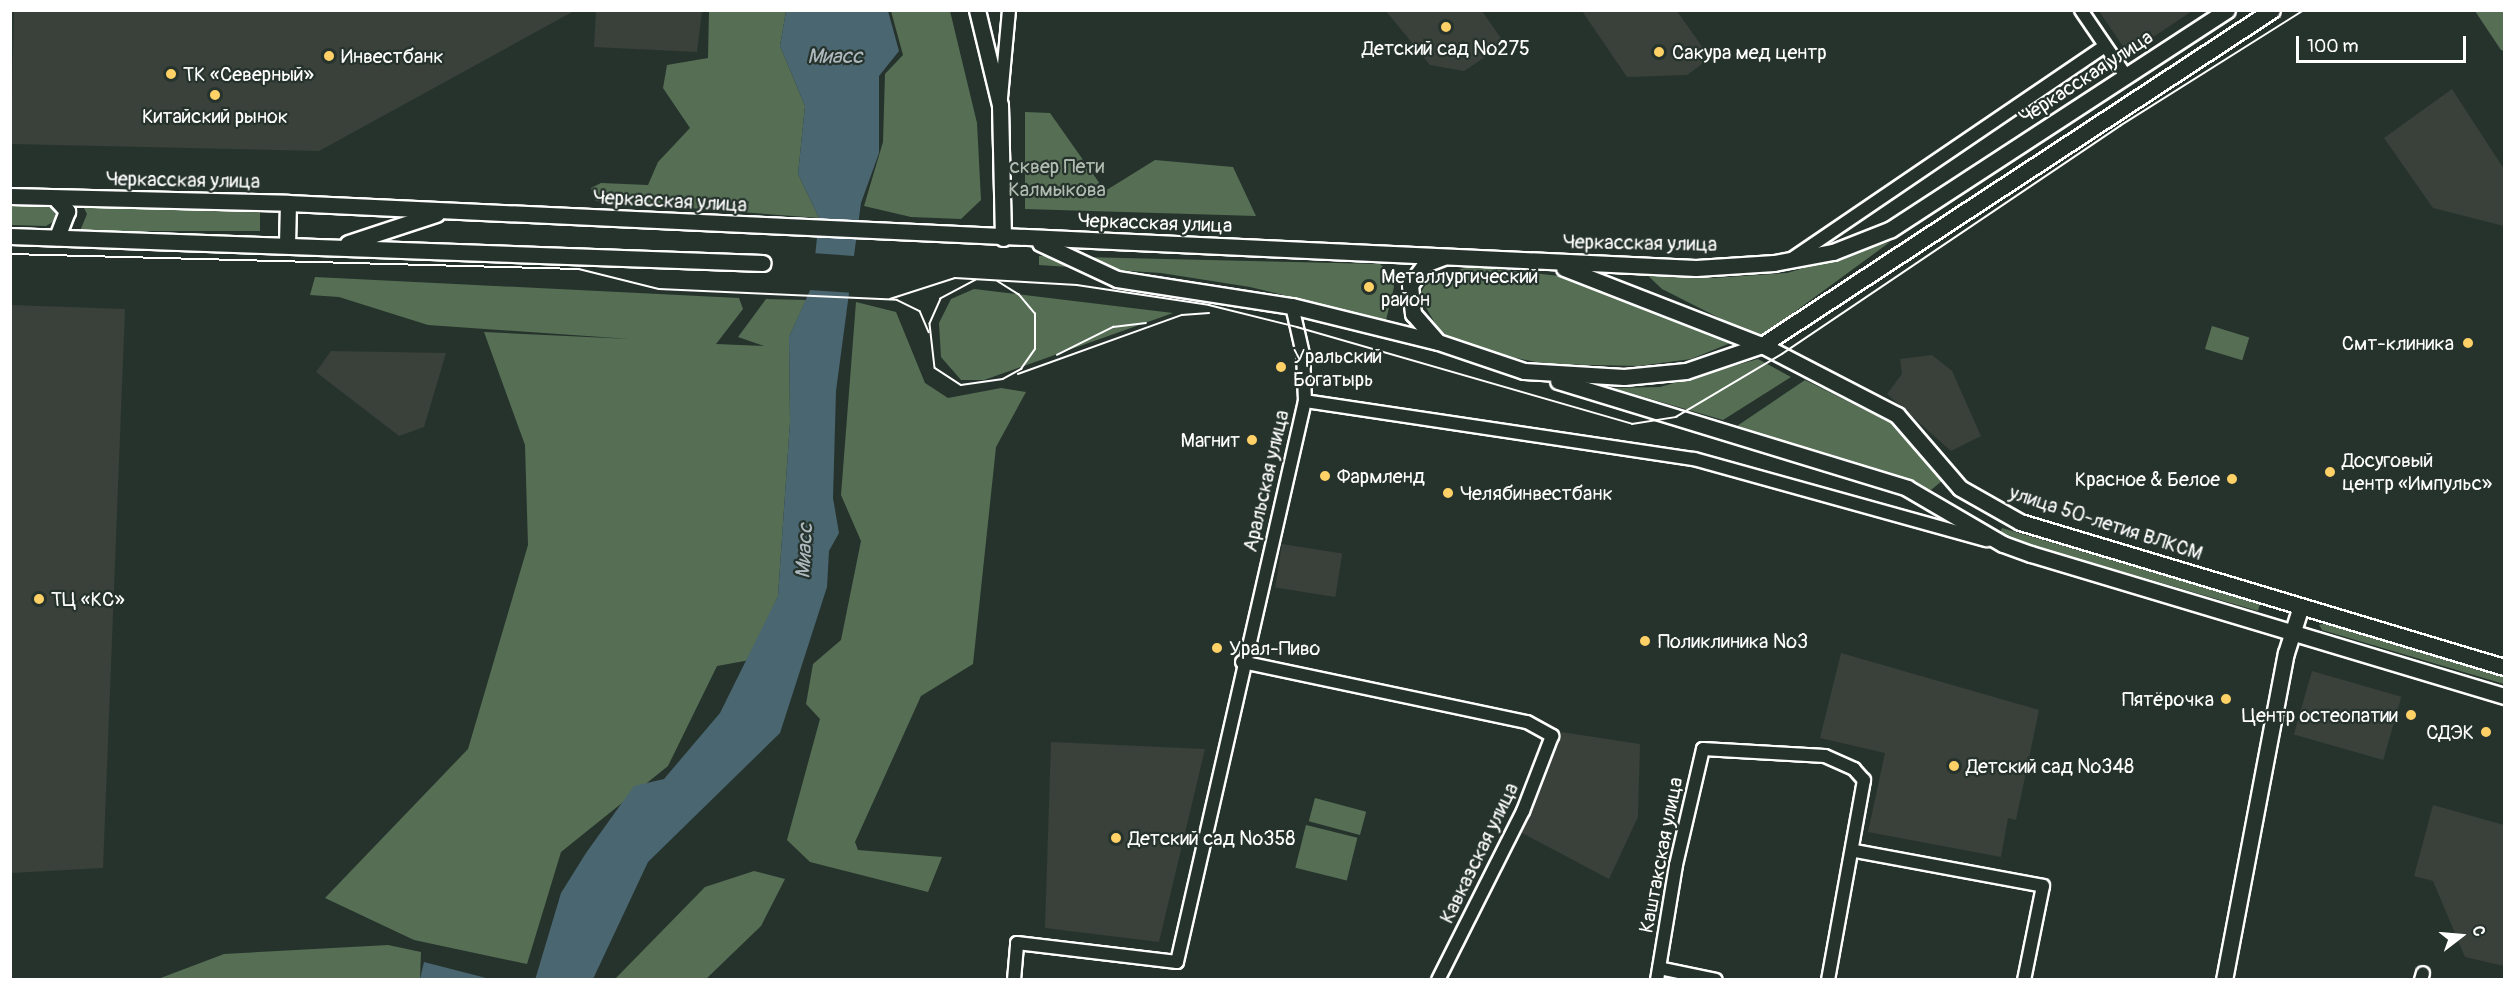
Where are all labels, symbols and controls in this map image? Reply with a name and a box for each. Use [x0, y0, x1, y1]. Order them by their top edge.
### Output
marker: Детский сад №275 [1439, 20, 1453, 34]
scale bar [2299, 24, 2468, 62]
street label: Черкасская улица [2015, 25, 2157, 129]
text: 100 m [2307, 35, 2359, 58]
place label: Детский сад №275 [1362, 36, 1530, 60]
place label: Сакура мед центр [1672, 40, 1827, 64]
marker: Сакура мед центр [1650, 43, 1668, 61]
place label: Инвестбанк [341, 44, 444, 68]
water label: Миасс [807, 44, 863, 70]
marker: Инвестбанк [322, 49, 336, 63]
place label: ТК «Северный» [183, 62, 314, 86]
marker: ТК «Северный» [164, 67, 178, 81]
marker: Китайский рынок [208, 88, 222, 102]
place label: Китайский рынок [142, 104, 288, 128]
park label: сквер Пети Калмыкова [1008, 154, 1106, 201]
street label: Черкасская улица [106, 167, 260, 193]
street label: Черкасская улица [592, 185, 748, 217]
street label: Черкасская улица [1077, 208, 1233, 238]
street label: Черкасская улица [1563, 230, 1717, 256]
place label: Металлургический район [1381, 264, 1538, 311]
marker: Металлургический район [1362, 280, 1376, 294]
place label: Смт-клиника [2342, 331, 2454, 355]
marker: Смт-клиника [2459, 334, 2477, 352]
place label: Уральский Богатырь [1293, 344, 1382, 391]
marker: Уральский Богатырь [1274, 360, 1288, 374]
street label: Аральская улица [1238, 408, 1294, 554]
place label: Магнит [1181, 428, 1240, 452]
marker: Магнит [1245, 433, 1259, 447]
place label: Досуговый центр «Импульс» [2342, 448, 2492, 495]
place label: Фармленд [1337, 464, 1425, 488]
marker: Досуговый центр «Импульс» [2323, 465, 2337, 479]
place label: Красное & Белое [2075, 467, 2220, 491]
marker: Фармленд [1318, 469, 1332, 483]
marker: Красное & Белое [2225, 472, 2239, 486]
street label: улица 50-летия ВЛКСМ [2006, 480, 2206, 566]
place label: Челябинвестбанк [1460, 481, 1613, 505]
marker: Челябинвестбанк [1441, 486, 1455, 500]
water label: Миасс [791, 523, 819, 579]
place label: ТЦ «КС» [51, 587, 125, 611]
marker: ТЦ «КС» [32, 592, 46, 606]
place label: Поликлиника №3 [1658, 629, 1808, 653]
marker: Поликлиника №3 [1636, 632, 1654, 650]
place label: Урал-Пиво [1229, 636, 1320, 660]
marker: Урал-Пиво [1210, 641, 1224, 655]
place label: Пятёрочка [2122, 687, 2214, 711]
marker: Пятёрочка [2219, 692, 2233, 706]
place label: Центр остеопатии [2242, 703, 2398, 727]
marker: Центр остеопатии [2402, 706, 2420, 724]
place label: СДЭК [2426, 720, 2474, 744]
marker: СДЭК [2479, 725, 2493, 739]
place label: Детский сад №348 [1966, 754, 2134, 778]
marker: Детский сад №348 [1947, 759, 1961, 773]
street label: Каштакская улица [1634, 775, 1688, 935]
street label: Кавказская улица [1435, 779, 1523, 927]
place label: Детский сад №358 [1128, 826, 1295, 850]
marker: Детский сад №358 [1109, 831, 1123, 845]
north arrow [2431, 906, 2491, 966]
text: С [2467, 924, 2489, 939]

